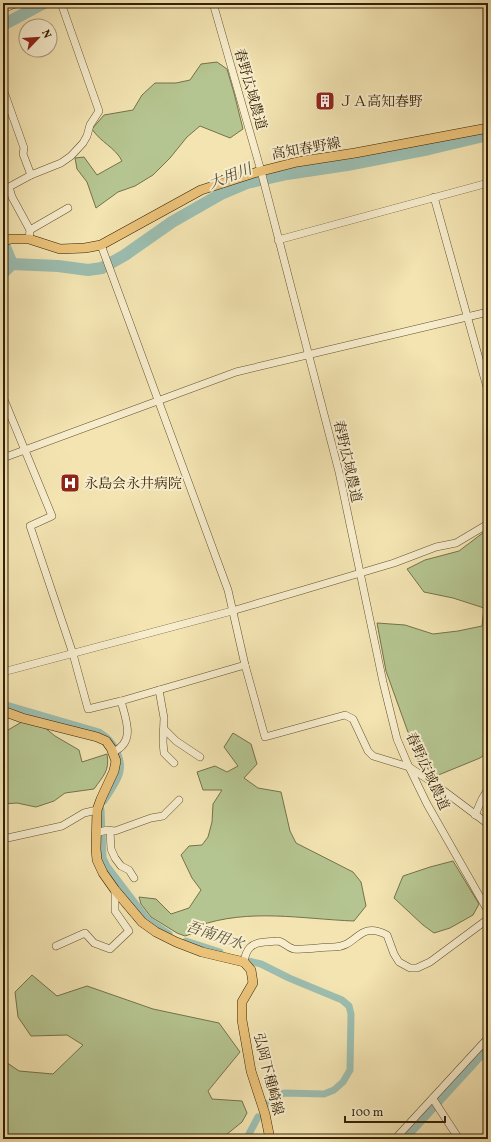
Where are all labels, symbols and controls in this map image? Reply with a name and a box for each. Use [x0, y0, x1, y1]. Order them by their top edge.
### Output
north arrow [18, 18, 58, 58]
text: N [37, 28, 54, 41]
street label: 春野広域農道 [229, 46, 270, 132]
building icon: ＪＡ高知春野 [314, 90, 336, 112]
place label: ＪＡ高知春野 [339, 93, 423, 112]
street label: 高知春野線 [270, 134, 342, 165]
water label: 大用川 [206, 159, 257, 195]
street label: 春野広域農道 [328, 418, 365, 504]
hospital icon: 永島会永井病院 [59, 472, 81, 494]
place label: 永島会永井病院 [84, 475, 182, 494]
street label: 春野広域農道 [400, 730, 453, 814]
water label: 吾南用水 [183, 917, 248, 957]
street label: 弘岡下種崎線 [248, 1031, 287, 1117]
scale bar [345, 1098, 445, 1124]
text: 100 m [351, 1105, 384, 1121]

